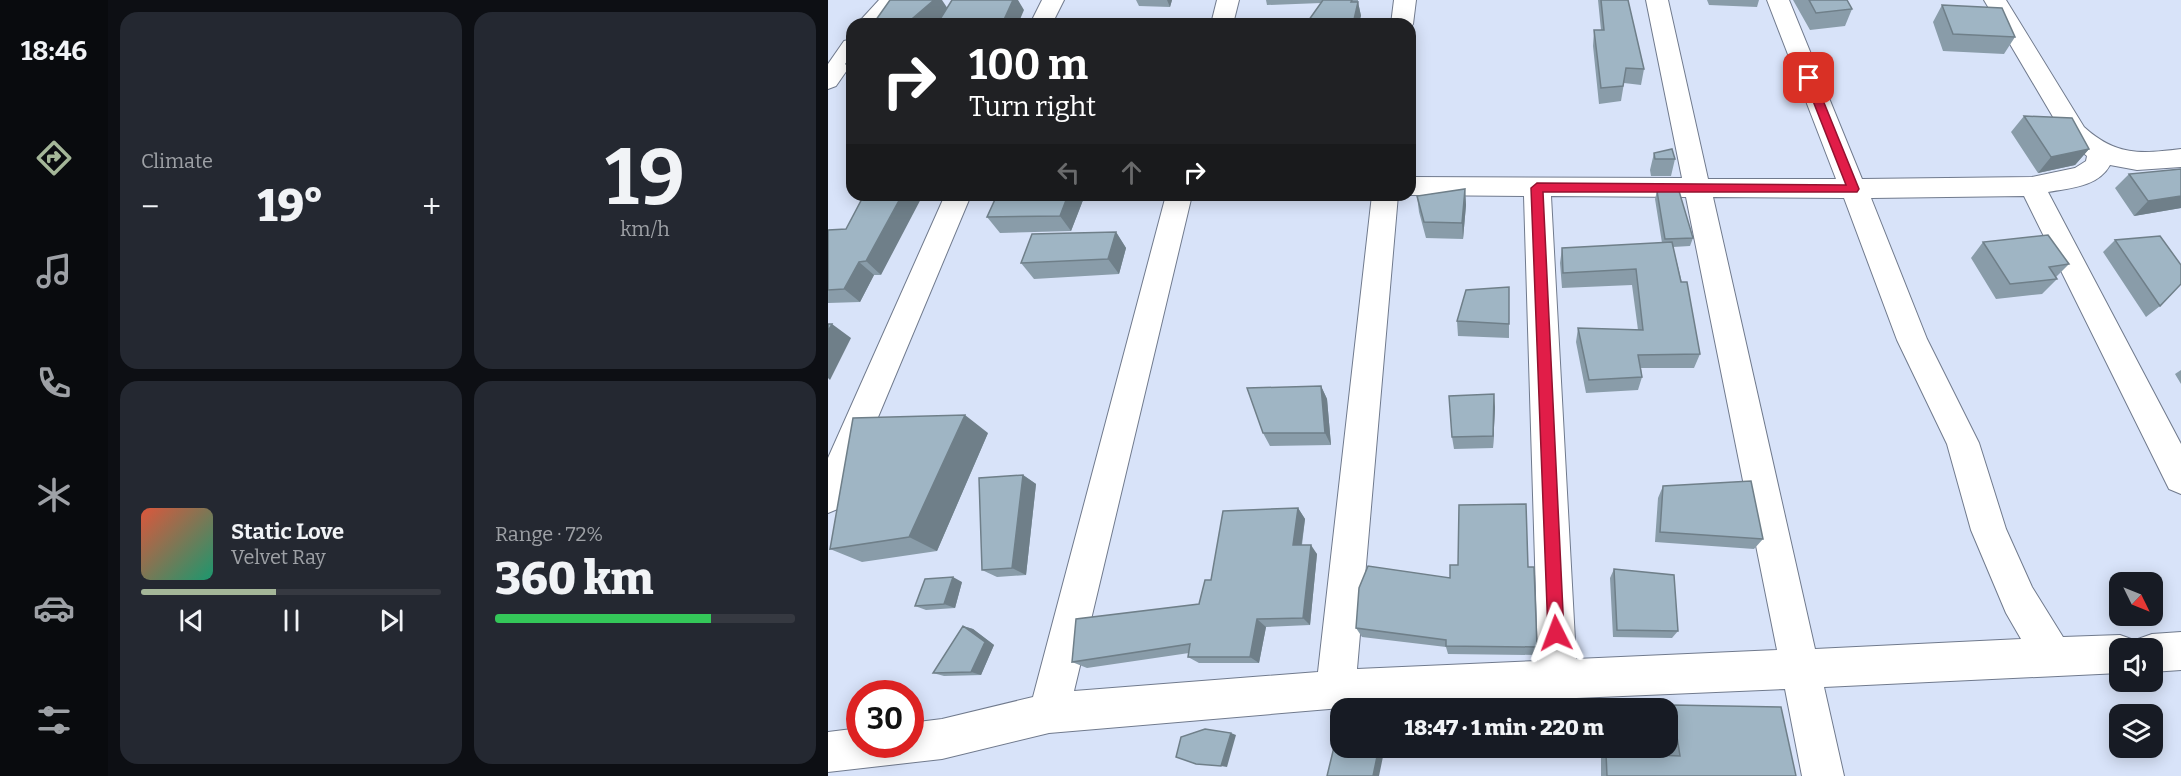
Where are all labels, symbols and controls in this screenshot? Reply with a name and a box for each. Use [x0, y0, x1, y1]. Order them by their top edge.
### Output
text: 18:46 [21, 35, 87, 67]
text: 100 m [969, 40, 1088, 90]
icon: right [870, 42, 948, 120]
pin [1783, 52, 1834, 103]
icon: arrive [1792, 61, 1825, 94]
text: Turn right [969, 91, 1096, 123]
text: 19 [605, 131, 685, 225]
icon: directions [33, 137, 75, 179]
text: Climate [141, 149, 213, 173]
icon: left [1052, 156, 1085, 189]
icon: ahead [1115, 156, 1148, 189]
icon: right [1178, 156, 1211, 189]
text: 19° [258, 179, 324, 233]
text: − [141, 187, 159, 227]
text: + [422, 187, 441, 227]
text: km/h [620, 217, 670, 241]
icon: music [33, 250, 75, 292]
icon: phone [33, 362, 75, 404]
icon: climate [33, 474, 75, 516]
text: Static Love [231, 518, 344, 545]
text: Range · 72% [495, 522, 603, 546]
text: Velvet Ray [231, 545, 326, 569]
text: 360 km [495, 552, 654, 606]
north arrow [2109, 572, 2163, 626]
map controls [2109, 572, 2163, 758]
icon: car [33, 587, 75, 629]
position arrow [1524, 601, 1588, 665]
icon: previous [175, 604, 208, 637]
icon: pause [275, 604, 308, 637]
icon: next [375, 604, 408, 637]
button: sound [2109, 638, 2163, 692]
speed limit sign: 30 [846, 680, 924, 758]
icon: filters [33, 699, 75, 741]
button: layers [2109, 704, 2163, 758]
text: 18:47 · 1 min · 220 m [1404, 714, 1604, 741]

